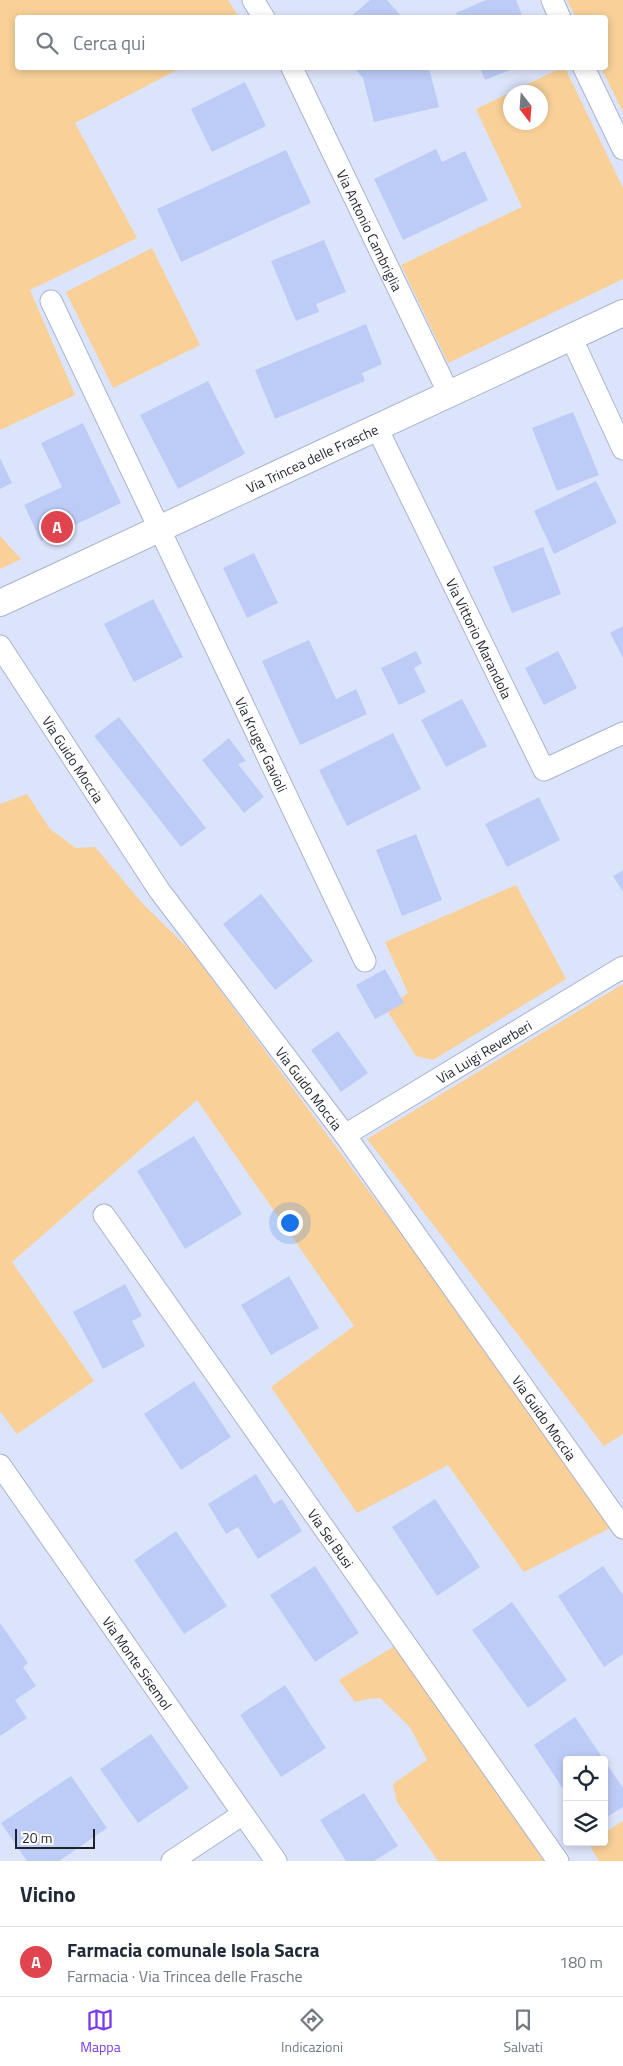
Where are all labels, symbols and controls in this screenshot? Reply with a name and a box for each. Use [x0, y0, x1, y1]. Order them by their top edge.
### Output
search box [15, 15, 608, 70]
text: Cerca qui [73, 28, 145, 57]
icon: search [33, 29, 61, 57]
north arrow [503, 85, 548, 130]
street label: Via Antonio Cambriglia [332, 166, 408, 295]
street label: Via Trincea delle Frasche [242, 418, 381, 498]
pin: A [41, 508, 73, 546]
street label: Via Vittorio Marandola [441, 575, 518, 702]
street label: Via Kruger Gavioli [230, 693, 294, 795]
street label: Via Guido Moccia [38, 712, 110, 807]
street label: Via Luigi Reverberi [432, 1014, 535, 1088]
street label: Via Guido Moccia [271, 1042, 348, 1134]
your location [277, 1210, 303, 1236]
street label: Via Guido Moccia [508, 1371, 582, 1464]
street label: Via Sei Busi [303, 1504, 359, 1572]
street label: Via Monte Sisemol [98, 1612, 178, 1714]
map controls [563, 1756, 608, 1846]
button: locate [563, 1756, 608, 1801]
button: layers [563, 1801, 608, 1846]
scale bar [15, 1826, 95, 1849]
text: 20 m [22, 1827, 52, 1848]
text: Vicino [20, 1878, 76, 1910]
text: Farmacia comunale Isola Sacra [67, 1935, 319, 1964]
text: A [31, 1950, 41, 1974]
text: 180 m [559, 1950, 603, 1974]
text: Farmacia · Via Trincea delle Frasche [67, 1964, 303, 1988]
tab: Mappa [80, 2006, 121, 2057]
tab: Indicazioni [281, 2006, 343, 2057]
tab: Salvati [503, 2006, 543, 2057]

